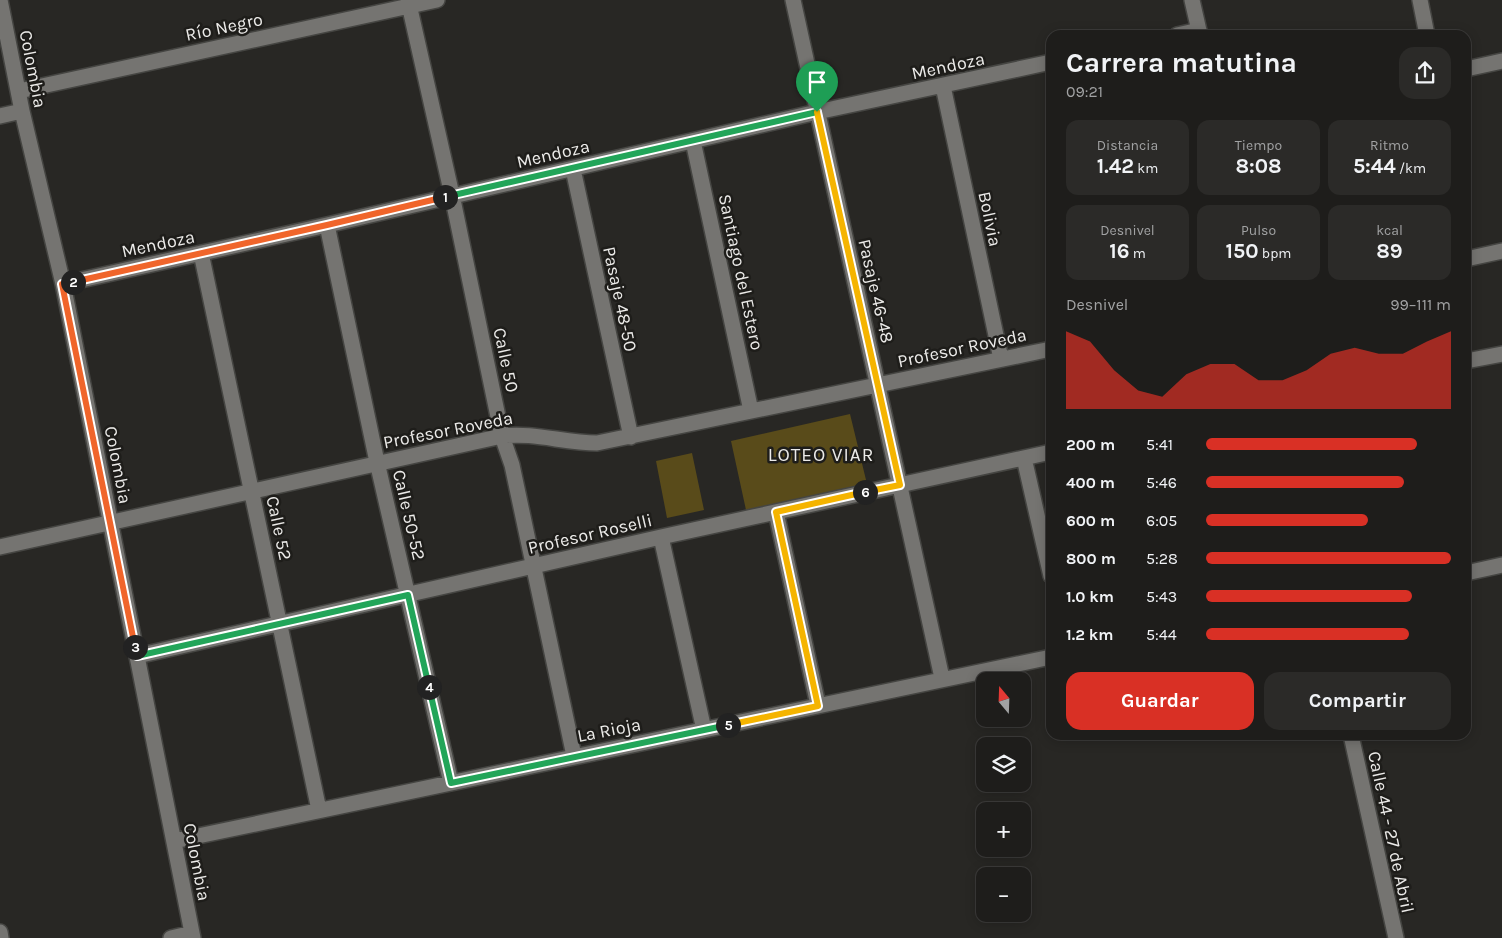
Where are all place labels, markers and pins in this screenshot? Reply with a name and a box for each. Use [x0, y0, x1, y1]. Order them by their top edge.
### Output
pin [796, 61, 838, 112]
pin: 1 [432, 184, 458, 210]
pin: 2 [60, 270, 86, 294]
pin: 6 [852, 480, 878, 504]
pin: 3 [122, 634, 148, 660]
pin: 4 [416, 674, 442, 700]
pin: 5 [716, 712, 740, 738]

